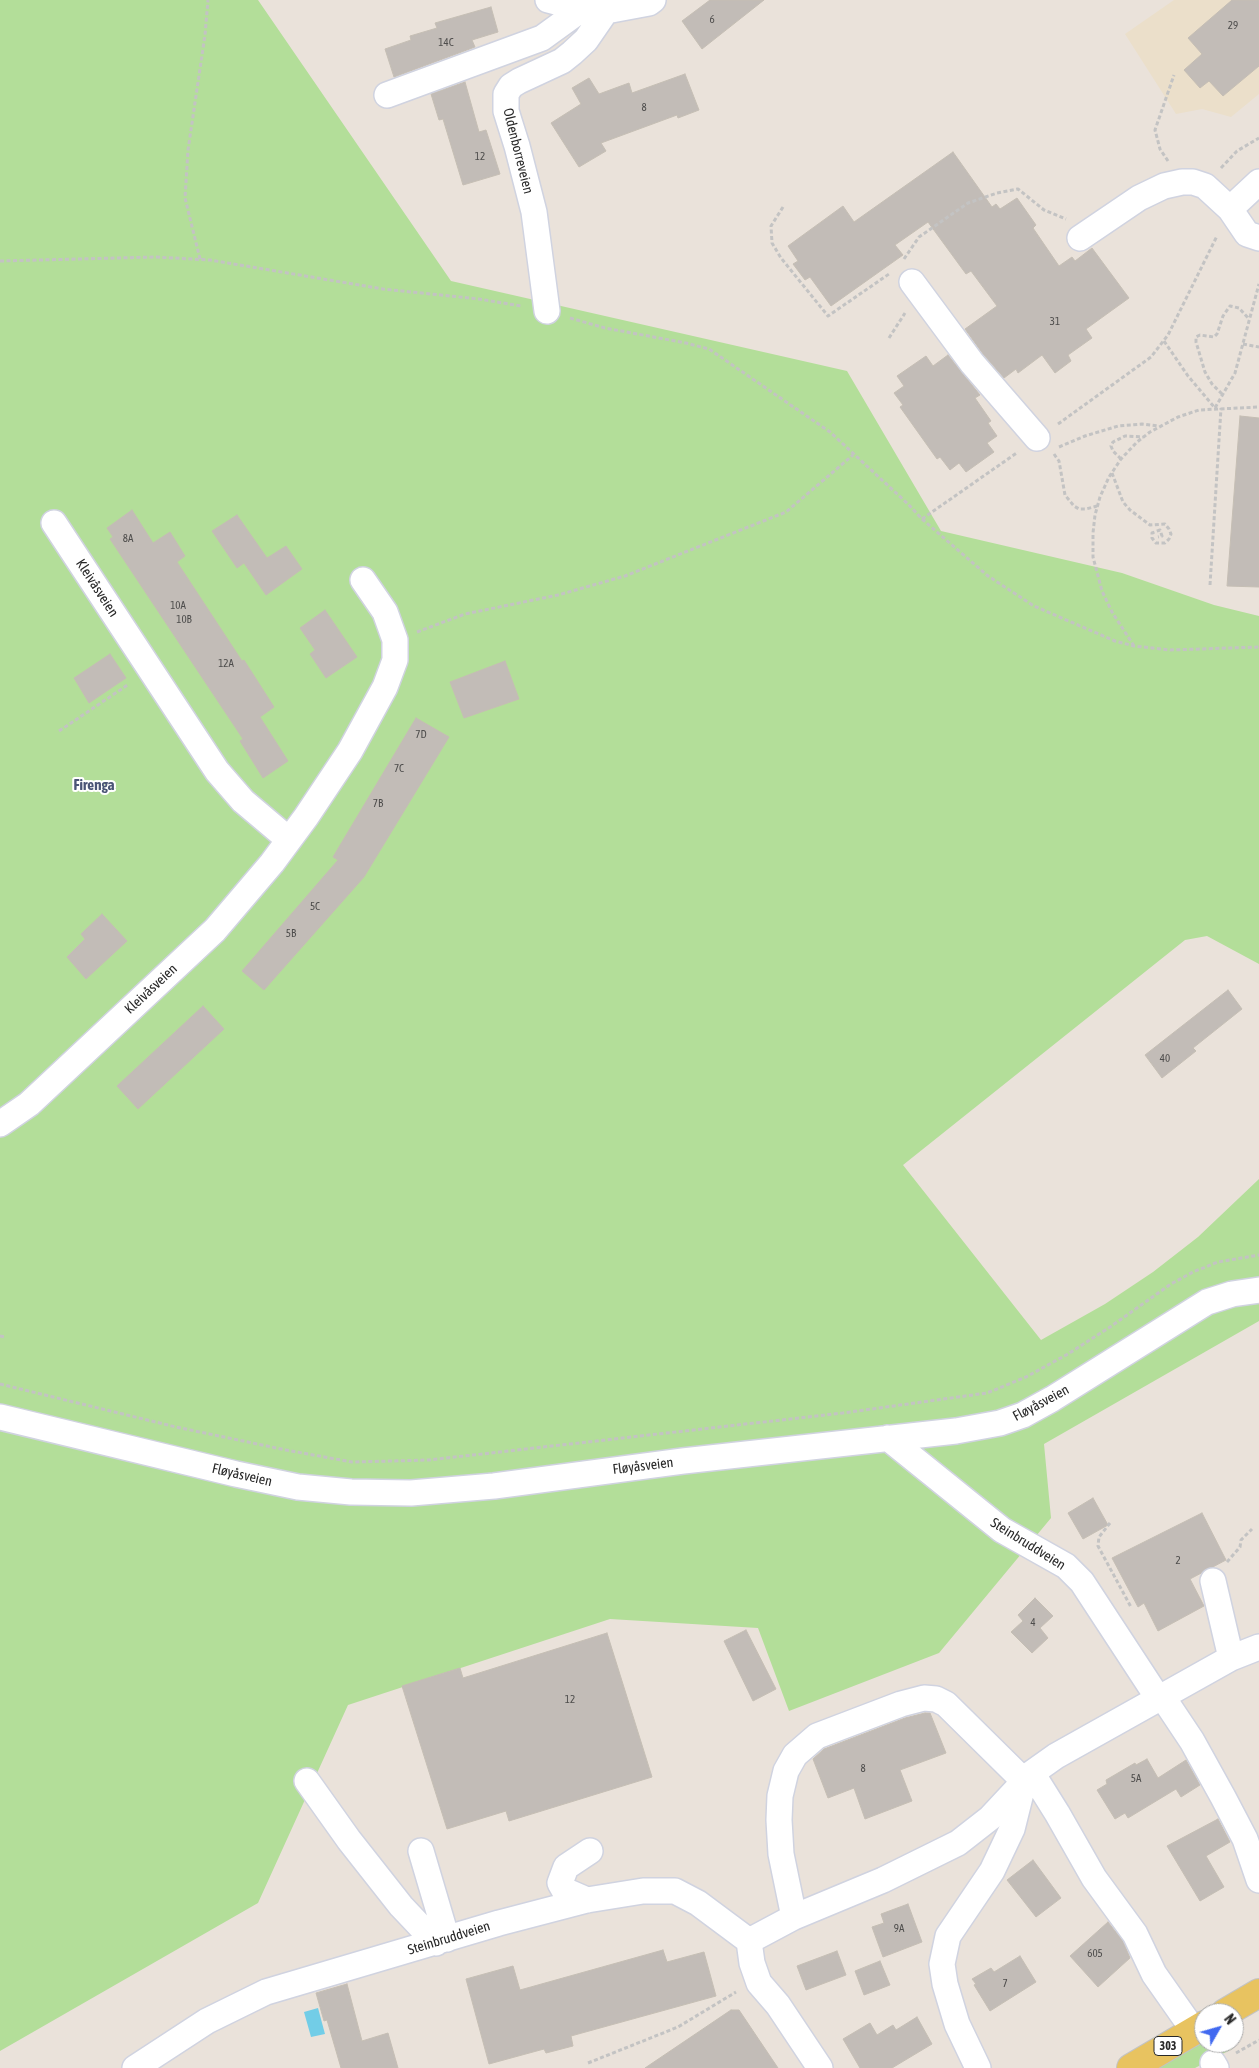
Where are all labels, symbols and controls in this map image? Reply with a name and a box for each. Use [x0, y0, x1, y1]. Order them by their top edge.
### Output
house number: 6 [709, 13, 715, 27]
house number: 29 [1228, 19, 1238, 33]
house number: 14C [438, 36, 454, 50]
house number: 8 [641, 101, 647, 115]
street label: Oldenborreveien [499, 106, 537, 196]
house number: 12 [475, 150, 485, 164]
house number: 31 [1050, 315, 1060, 329]
house number: 8A [123, 532, 133, 546]
street label: Kleivåsveien [72, 556, 122, 620]
house number: 10A [170, 599, 186, 613]
house number: 10B [176, 613, 192, 627]
house number: 12A [218, 657, 234, 671]
house number: 7D [415, 728, 427, 742]
house number: 7C [394, 762, 404, 776]
district label: Firenga [73, 776, 115, 794]
house number: 7B [373, 797, 383, 811]
house number: 5C [310, 900, 320, 914]
house number: 5B [286, 927, 296, 941]
street label: Kleivåsveien [121, 961, 181, 1017]
house number: 40 [1160, 1052, 1170, 1066]
street label: Fløyåsveien [1010, 1381, 1072, 1425]
street label: Fløyåsveien [612, 1454, 674, 1478]
street label: Fløyåsveien [210, 1460, 274, 1490]
street label: Steinbruddveien [987, 1514, 1069, 1574]
house number: 2 [1175, 1554, 1181, 1568]
house number: 4 [1030, 1616, 1036, 1630]
house number: 12 [565, 1693, 575, 1707]
house number: 8 [860, 1762, 866, 1776]
house number: 5A [1131, 1772, 1141, 1786]
street label: Steinbruddveien [406, 1917, 492, 1959]
house number: 9A [894, 1922, 904, 1936]
house number: 605 [1087, 1947, 1103, 1961]
house number: 7 [1002, 1977, 1008, 1991]
north arrow [1194, 2003, 1244, 2053]
text: N [1221, 2011, 1239, 2028]
road number: 303 [1154, 2036, 1182, 2056]

